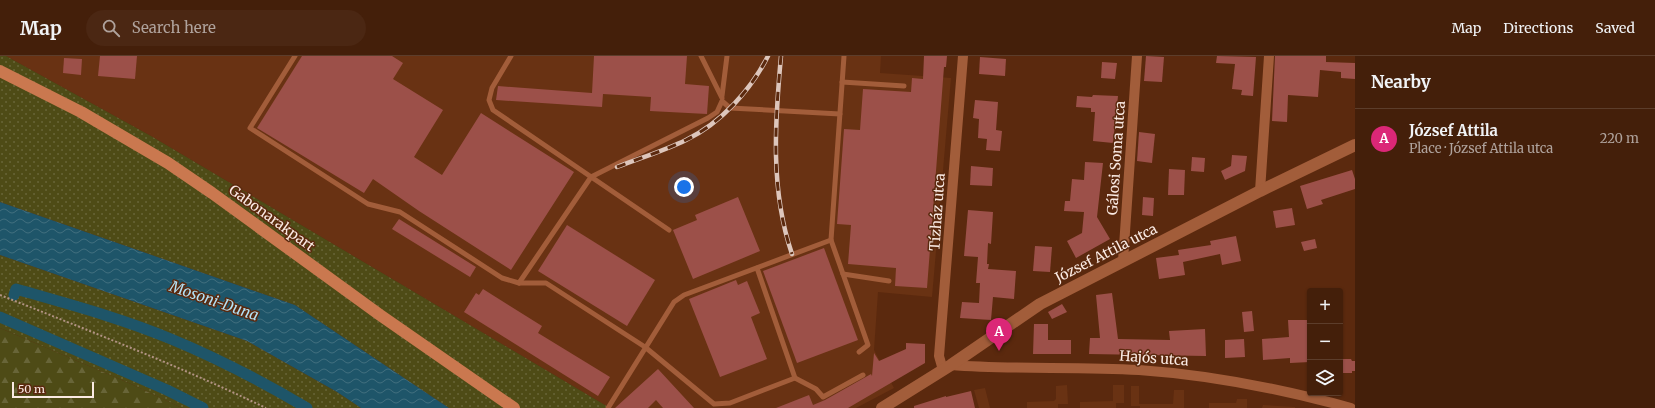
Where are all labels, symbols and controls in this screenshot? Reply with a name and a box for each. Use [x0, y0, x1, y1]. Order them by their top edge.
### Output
search box [86, 10, 366, 46]
text: Map [20, 16, 62, 40]
icon: search [100, 17, 122, 39]
text: Search here [132, 18, 216, 37]
text: Map [1451, 19, 1481, 37]
text: Directions [1503, 19, 1573, 37]
text: Saved [1595, 19, 1635, 37]
text: Nearby [1371, 71, 1431, 93]
street label: Gálosi Soma utca [1103, 100, 1129, 216]
text: József Attila [1409, 121, 1498, 140]
text: A [1379, 130, 1389, 147]
text: 220 m [1600, 130, 1639, 147]
text: Place · József Attila utca [1409, 140, 1553, 157]
street label: Tízház utca [925, 172, 949, 251]
your location [674, 177, 694, 197]
street label: Gabonarakpart [225, 181, 319, 256]
street label: József Attila utca [1051, 219, 1161, 287]
water label: Mosoni-Duna [166, 276, 261, 325]
map controls [1307, 288, 1343, 396]
button: + [1307, 288, 1343, 324]
pin: A [986, 318, 1012, 351]
button: − [1307, 324, 1343, 360]
street label: Hajós utca [1119, 347, 1190, 369]
button: layers [1307, 360, 1343, 396]
scale bar [12, 380, 94, 399]
text: 50 m [18, 382, 45, 396]

